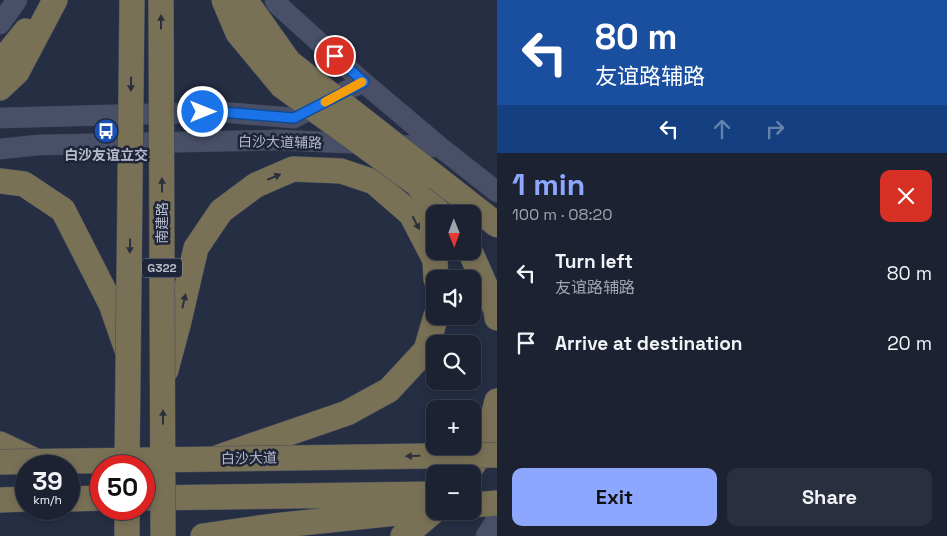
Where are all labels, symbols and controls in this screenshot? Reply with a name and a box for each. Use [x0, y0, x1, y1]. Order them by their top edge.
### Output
one-way arrow [157, 14, 165, 30]
text: 80 m [595, 15, 677, 59]
icon: left [512, 20, 577, 85]
pin [314, 35, 356, 77]
icon: arrive [321, 42, 349, 70]
text: 友谊路辅路 [595, 62, 705, 90]
one-way arrow [127, 76, 135, 92]
position arrow [176, 85, 228, 137]
icon: left [655, 115, 683, 143]
icon: ahead [708, 115, 736, 143]
icon: right [761, 115, 789, 143]
bus stop icon: 白沙友谊立交 [93, 118, 119, 144]
street label: 白沙大道辅路 [238, 132, 322, 152]
place label: 白沙友谊立交 [64, 146, 148, 164]
text: 1 min [512, 165, 585, 204]
button: close [880, 170, 932, 222]
one-way arrow [267, 172, 281, 180]
one-way arrow [158, 177, 166, 193]
street label: 南建路 [153, 202, 171, 244]
text: 100 m · 08:20 [512, 204, 612, 225]
north arrow [426, 205, 481, 260]
map controls [426, 205, 481, 520]
one-way arrow [412, 216, 420, 230]
one-way arrow [126, 238, 134, 254]
text: Turn left [555, 249, 633, 274]
road number: G322 [142, 258, 182, 278]
icon: left [512, 259, 540, 287]
text: 80 m [887, 261, 932, 286]
button: sound [426, 270, 481, 325]
text: 友谊路辅路 [555, 277, 635, 298]
one-way arrow [180, 293, 188, 308]
icon: arrive [512, 329, 540, 357]
text: Arrive at destination [555, 331, 743, 356]
text: 20 m [887, 331, 932, 356]
button: search [426, 335, 481, 390]
button: + [426, 400, 481, 455]
one-way arrow [159, 409, 167, 425]
street label: 白沙大道 [221, 449, 277, 467]
one-way arrow [405, 452, 421, 460]
speed limit sign: 50 [90, 455, 155, 520]
text: 39 [32, 465, 63, 497]
button: − [426, 465, 481, 520]
button: Exit [512, 468, 717, 526]
button: Share [727, 468, 932, 526]
text: km/h [33, 492, 62, 508]

